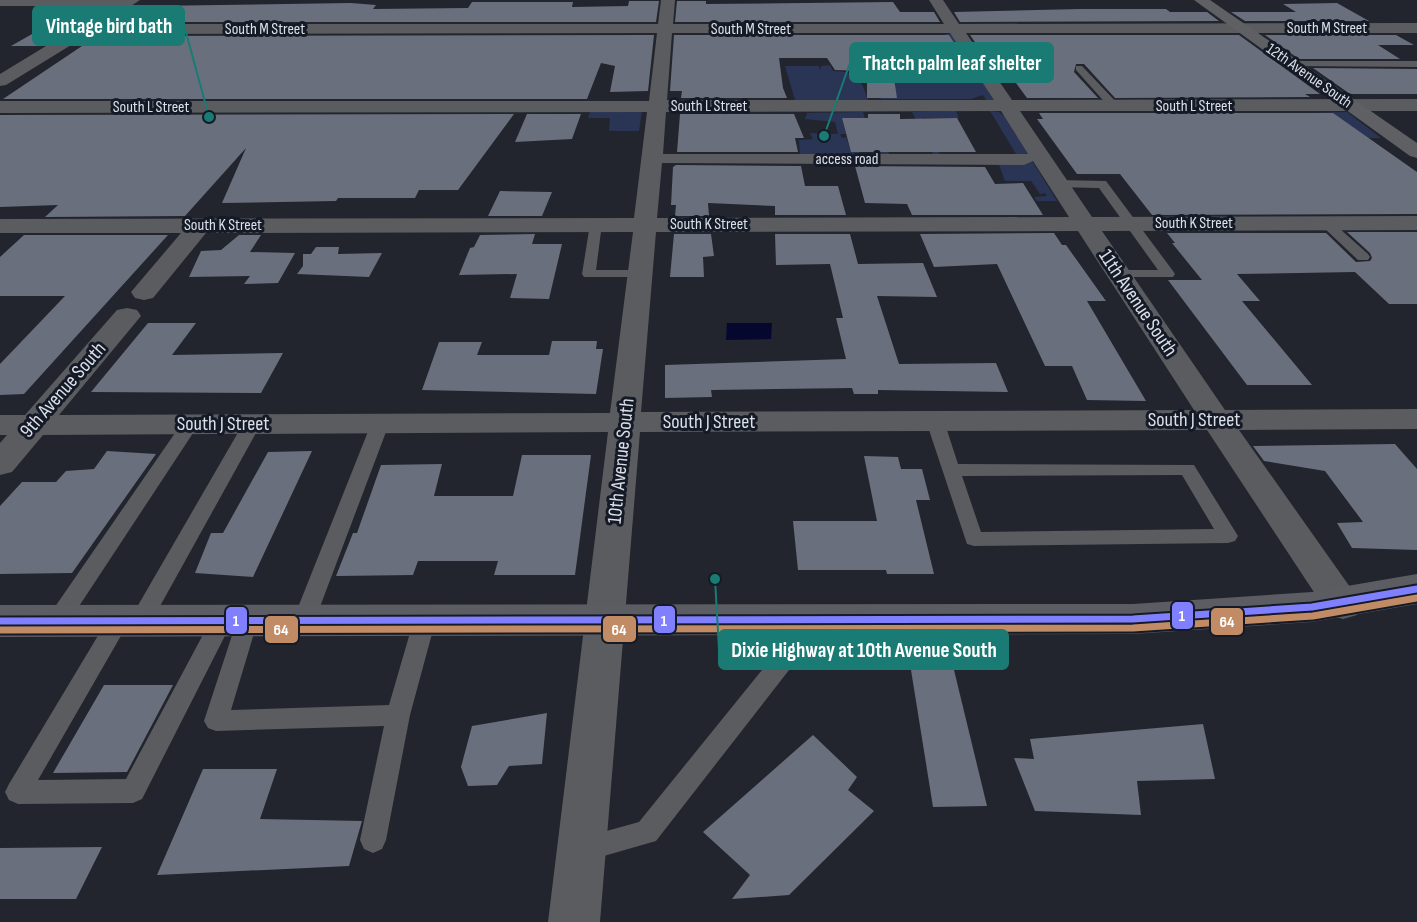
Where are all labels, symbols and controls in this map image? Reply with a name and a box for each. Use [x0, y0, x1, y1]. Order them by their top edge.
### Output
callout: Vintage bird bath [33, 6, 184, 45]
text: Vintage bird bath [46, 14, 172, 39]
street label: South M Street [1287, 19, 1367, 38]
street label: South M Street [225, 20, 305, 39]
street label: South M Street [711, 20, 791, 39]
street label: 12th Avenue South [1263, 39, 1355, 113]
callout: Thatch palm leaf shelter [850, 43, 1053, 82]
text: Thatch palm leaf shelter [863, 51, 1042, 76]
street label: South L Street [671, 97, 747, 116]
street label: South L Street [1156, 97, 1232, 116]
street label: South L Street [113, 98, 189, 117]
street label: access road [816, 150, 878, 169]
street label: South K Street [1155, 214, 1233, 233]
street label: South K Street [670, 215, 748, 234]
street label: South K Street [184, 216, 262, 235]
street label: 11th Avenue South [1093, 245, 1183, 361]
street label: 9th Avenue South [15, 337, 111, 443]
street label: 10th Avenue South [602, 397, 640, 525]
street label: South J Street [1148, 408, 1240, 432]
street label: South J Street [663, 410, 755, 434]
street label: South J Street [177, 412, 269, 436]
line badge: 1 [1171, 601, 1194, 630]
line badge: 1 [653, 605, 676, 634]
line badge: 1 [225, 606, 248, 635]
text: 1 [1179, 607, 1186, 626]
line badge: 64 [1210, 607, 1244, 636]
text: 1 [233, 612, 240, 631]
text: 1 [661, 612, 668, 631]
text: 64 [1219, 613, 1235, 632]
line badge: 64 [264, 615, 299, 644]
line badge: 64 [602, 615, 637, 643]
text: 64 [273, 621, 289, 640]
text: 64 [611, 621, 627, 640]
callout: Dixie Highway at 10th Avenue South [719, 630, 1008, 669]
text: Dixie Highway at 10th Avenue South [731, 638, 997, 663]

